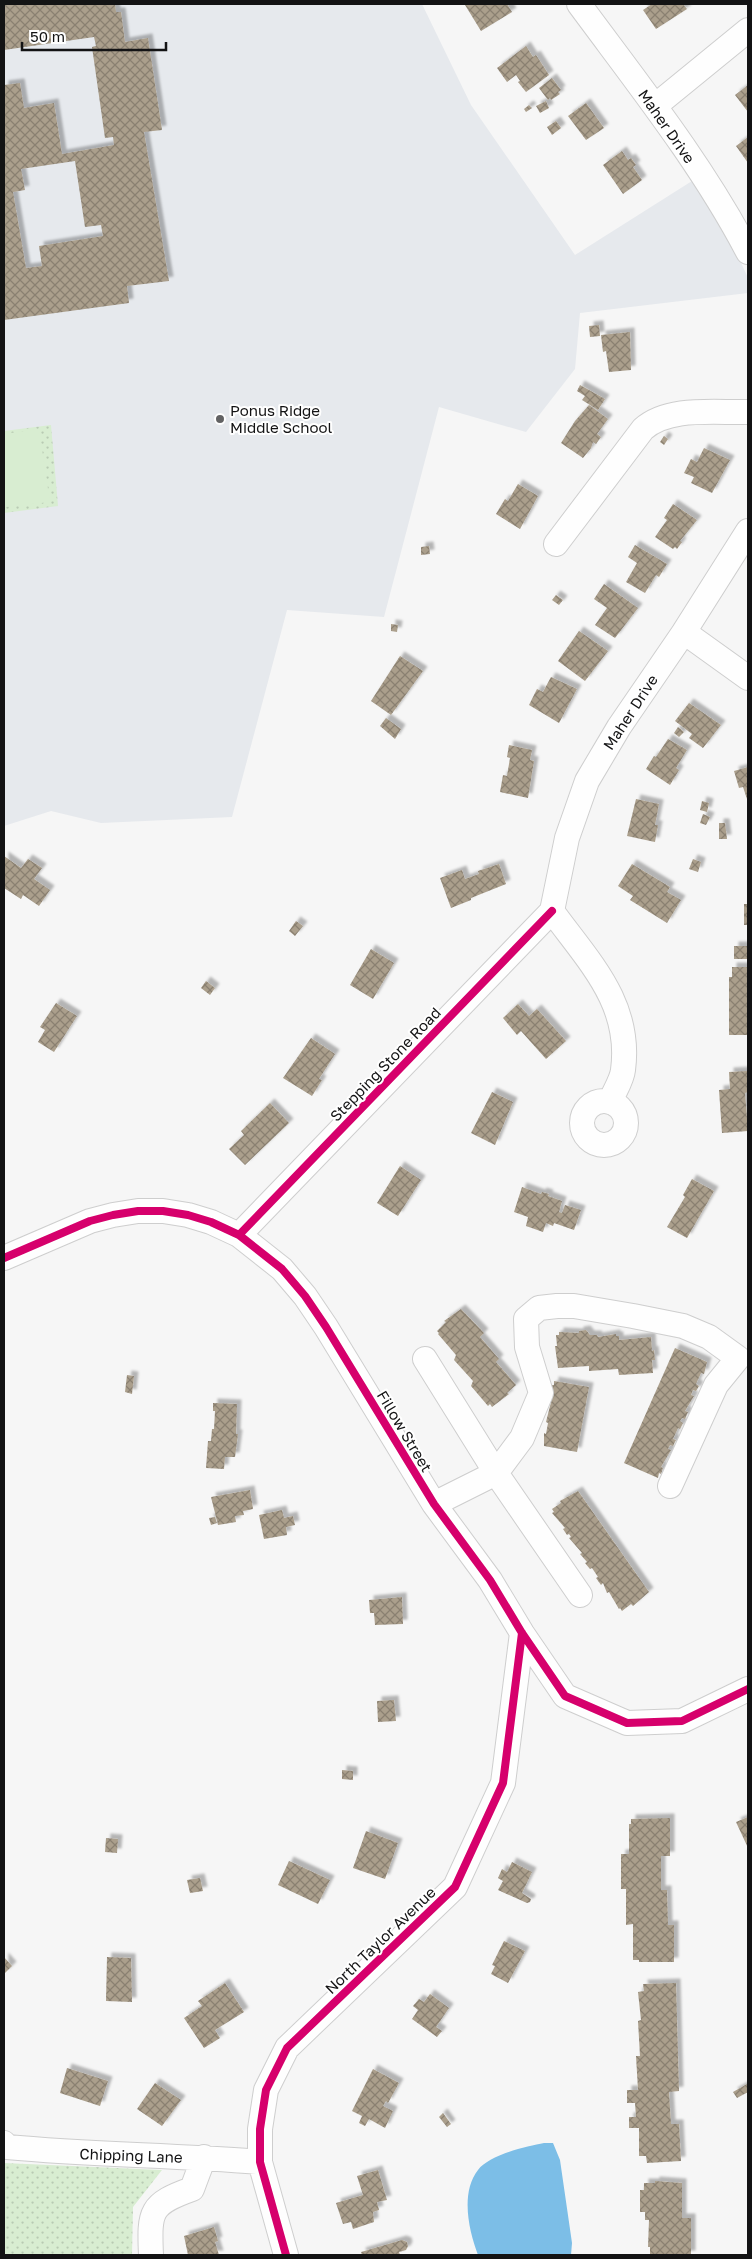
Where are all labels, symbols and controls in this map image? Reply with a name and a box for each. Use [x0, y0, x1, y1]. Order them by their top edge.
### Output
scale bar [22, 20, 166, 52]
text: 50 m [30, 27, 65, 45]
street label: Maher Drive [635, 86, 699, 167]
place label: Ponus Ridge Middle School [230, 401, 332, 436]
marker: Ponus Ridge Middle School [214, 413, 226, 425]
street label: Maher Drive [599, 671, 661, 753]
street label: Stepping Stone Road [326, 1003, 444, 1125]
street label: Fillow Street [374, 1387, 436, 1475]
street label: North Taylor Avenue [321, 1883, 439, 1997]
street label: Chipping Lane [79, 2144, 183, 2166]

